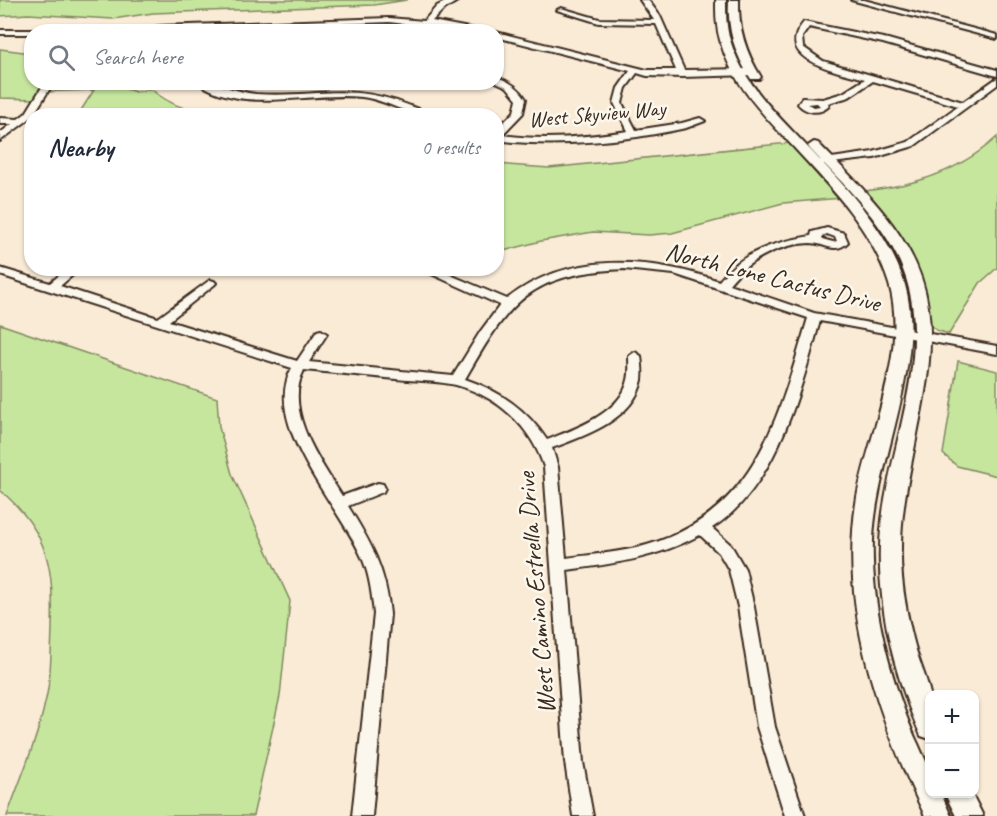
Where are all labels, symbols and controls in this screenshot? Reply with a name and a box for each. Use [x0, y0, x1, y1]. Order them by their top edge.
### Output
search box [24, 24, 504, 90]
icon: search [45, 41, 78, 74]
text: Search here [93, 43, 183, 71]
street label: West Skyview Way [527, 94, 669, 134]
text: Nearby [48, 131, 113, 164]
text: 0 results [421, 135, 480, 160]
street label: North Lone Cactus Drive [662, 234, 886, 320]
street label: West Camino Estrella Drive [509, 469, 563, 715]
map controls [925, 690, 979, 798]
button: + [925, 690, 979, 744]
button: − [925, 744, 979, 798]

